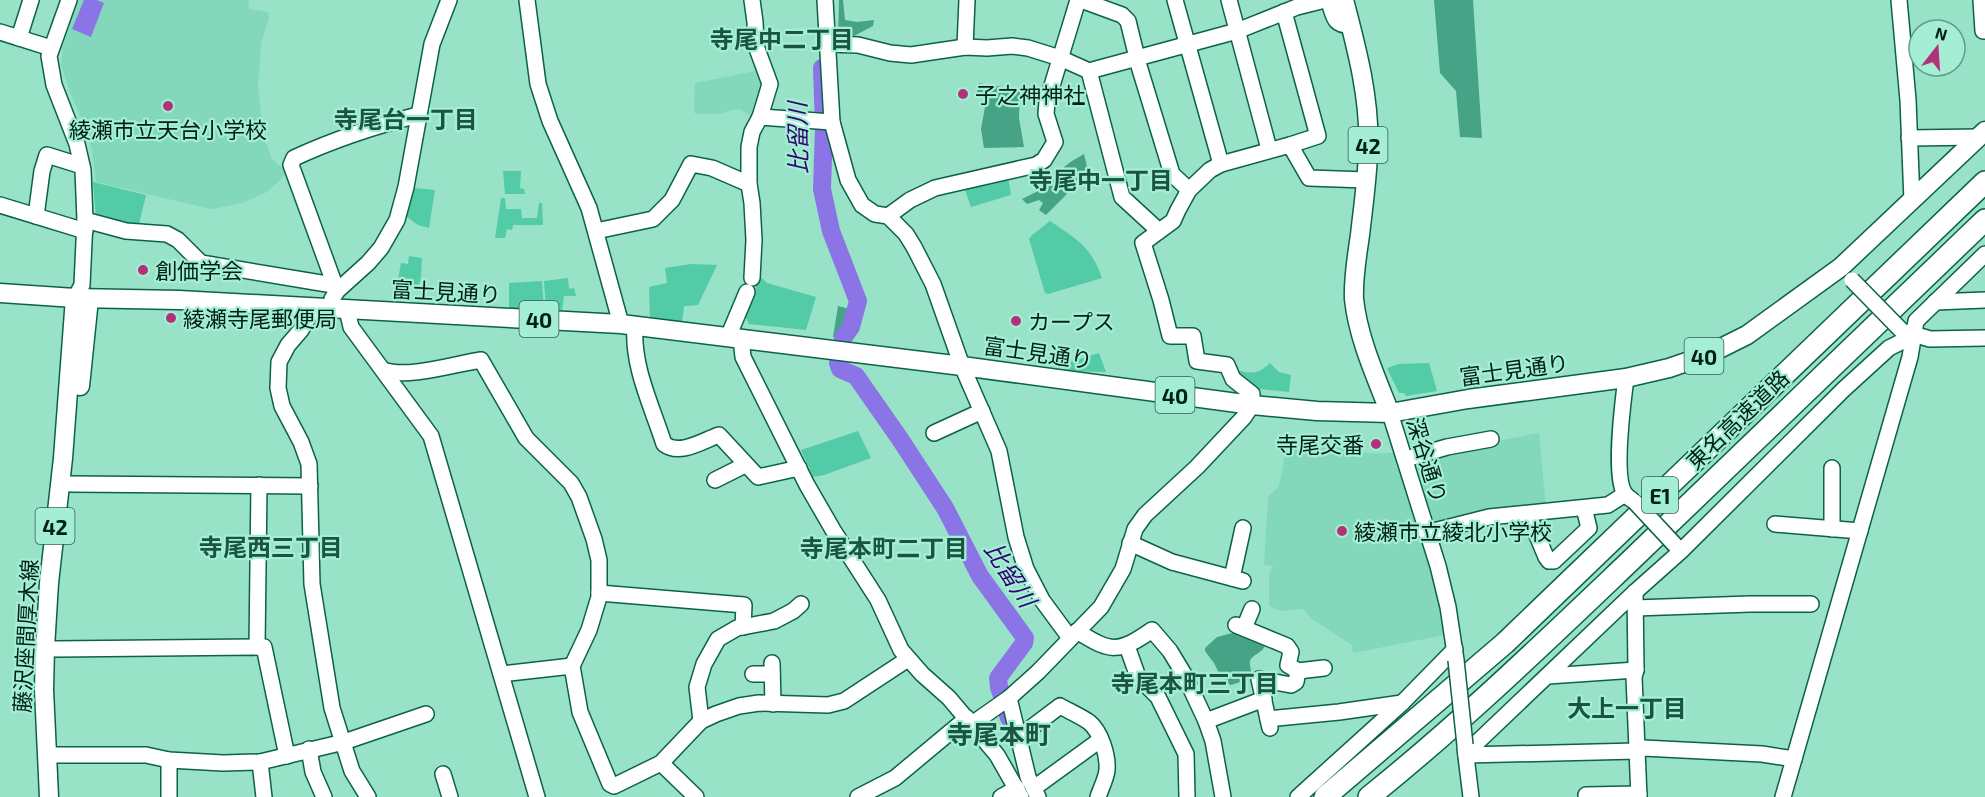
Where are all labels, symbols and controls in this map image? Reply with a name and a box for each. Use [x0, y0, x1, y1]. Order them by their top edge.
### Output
north arrow [1907, 18, 1967, 78]
text: N [1933, 22, 1950, 44]
district label: 寺尾中二丁目 [710, 24, 854, 53]
place label: 子之神神社 [975, 81, 1085, 107]
marker: 子之神神社 [956, 87, 970, 101]
marker: 綾瀬市立天台小学校 [161, 99, 175, 113]
water label: 比留川 [782, 99, 812, 174]
district label: 寺尾台一丁目 [334, 104, 478, 133]
place label: 綾瀬市立天台小学校 [69, 116, 267, 142]
road number: 42 [1348, 127, 1388, 163]
district label: 寺尾中一丁目 [1029, 165, 1173, 194]
place label: 創価学会 [155, 257, 243, 283]
marker: 創価学会 [136, 263, 150, 277]
street label: 富士見通り [390, 275, 502, 307]
road number: 40 [520, 301, 558, 337]
place label: 綾瀬寺尾郵便局 [183, 305, 337, 331]
place label: カープス [1028, 308, 1115, 334]
marker: 綾瀬寺尾郵便局 [164, 311, 178, 325]
marker: カープス [1009, 314, 1023, 328]
street label: 富士見通り [982, 331, 1094, 373]
road number: 40 [1684, 338, 1724, 374]
street label: 富士見通り [1458, 348, 1570, 390]
street label: 東名高速道路 [1680, 364, 1794, 474]
road number: 40 [1156, 377, 1194, 413]
street label: 深谷通り [1403, 414, 1453, 506]
place label: 寺尾交番 [1276, 431, 1364, 457]
marker: 寺尾交番 [1369, 437, 1383, 451]
road number: E1 [1642, 477, 1678, 513]
road number: 42 [36, 508, 74, 544]
place label: 綾瀬市立綾北小学校 [1354, 518, 1552, 544]
marker: 綾瀬市立綾北小学校 [1335, 524, 1349, 538]
district label: 寺尾西三丁目 [199, 532, 343, 561]
district label: 寺尾本町二丁目 [800, 533, 968, 562]
water label: 比留川 [979, 536, 1044, 615]
street label: 藤沢座間厚木線 [8, 558, 42, 714]
district label: 寺尾本町三丁目 [1111, 668, 1279, 697]
district label: 大上一丁目 [1567, 693, 1687, 722]
district label: 寺尾本町 [947, 718, 1051, 749]

